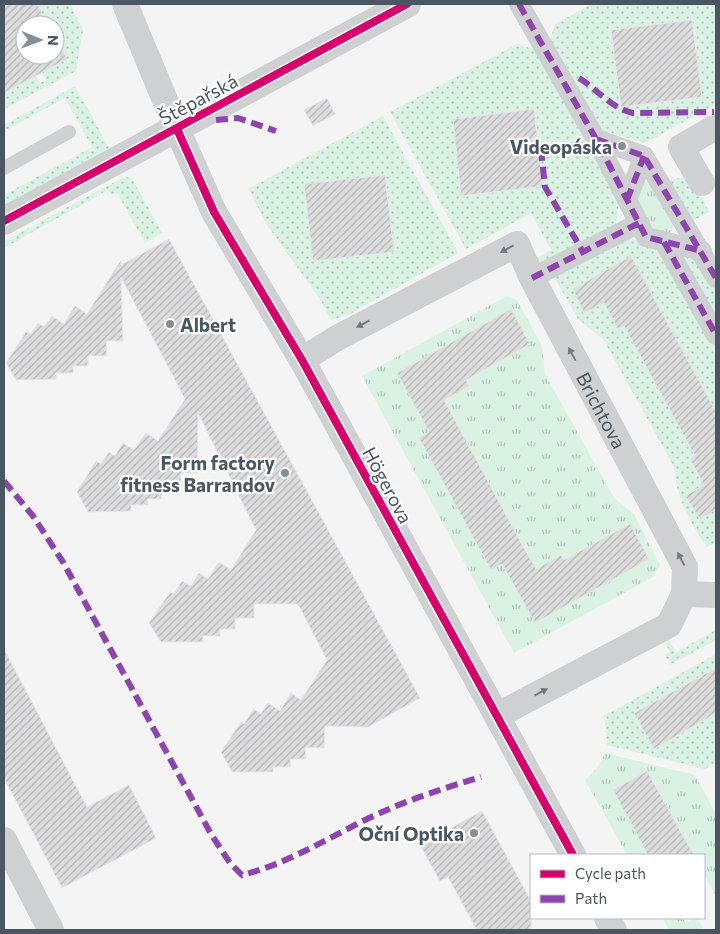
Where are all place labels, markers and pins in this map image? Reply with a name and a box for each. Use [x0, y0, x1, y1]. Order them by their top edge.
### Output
place label: Videopáska [510, 135, 612, 158]
marker: Videopáska [616, 140, 628, 152]
place label: Albert [180, 313, 236, 336]
marker: Albert [164, 318, 176, 330]
place label: Form factory fitness Barrandov [120, 451, 276, 496]
marker: Form factory fitness Barrandov [279, 467, 291, 479]
place label: Oční Optika [359, 822, 464, 845]
marker: Oční Optika [468, 827, 480, 839]

